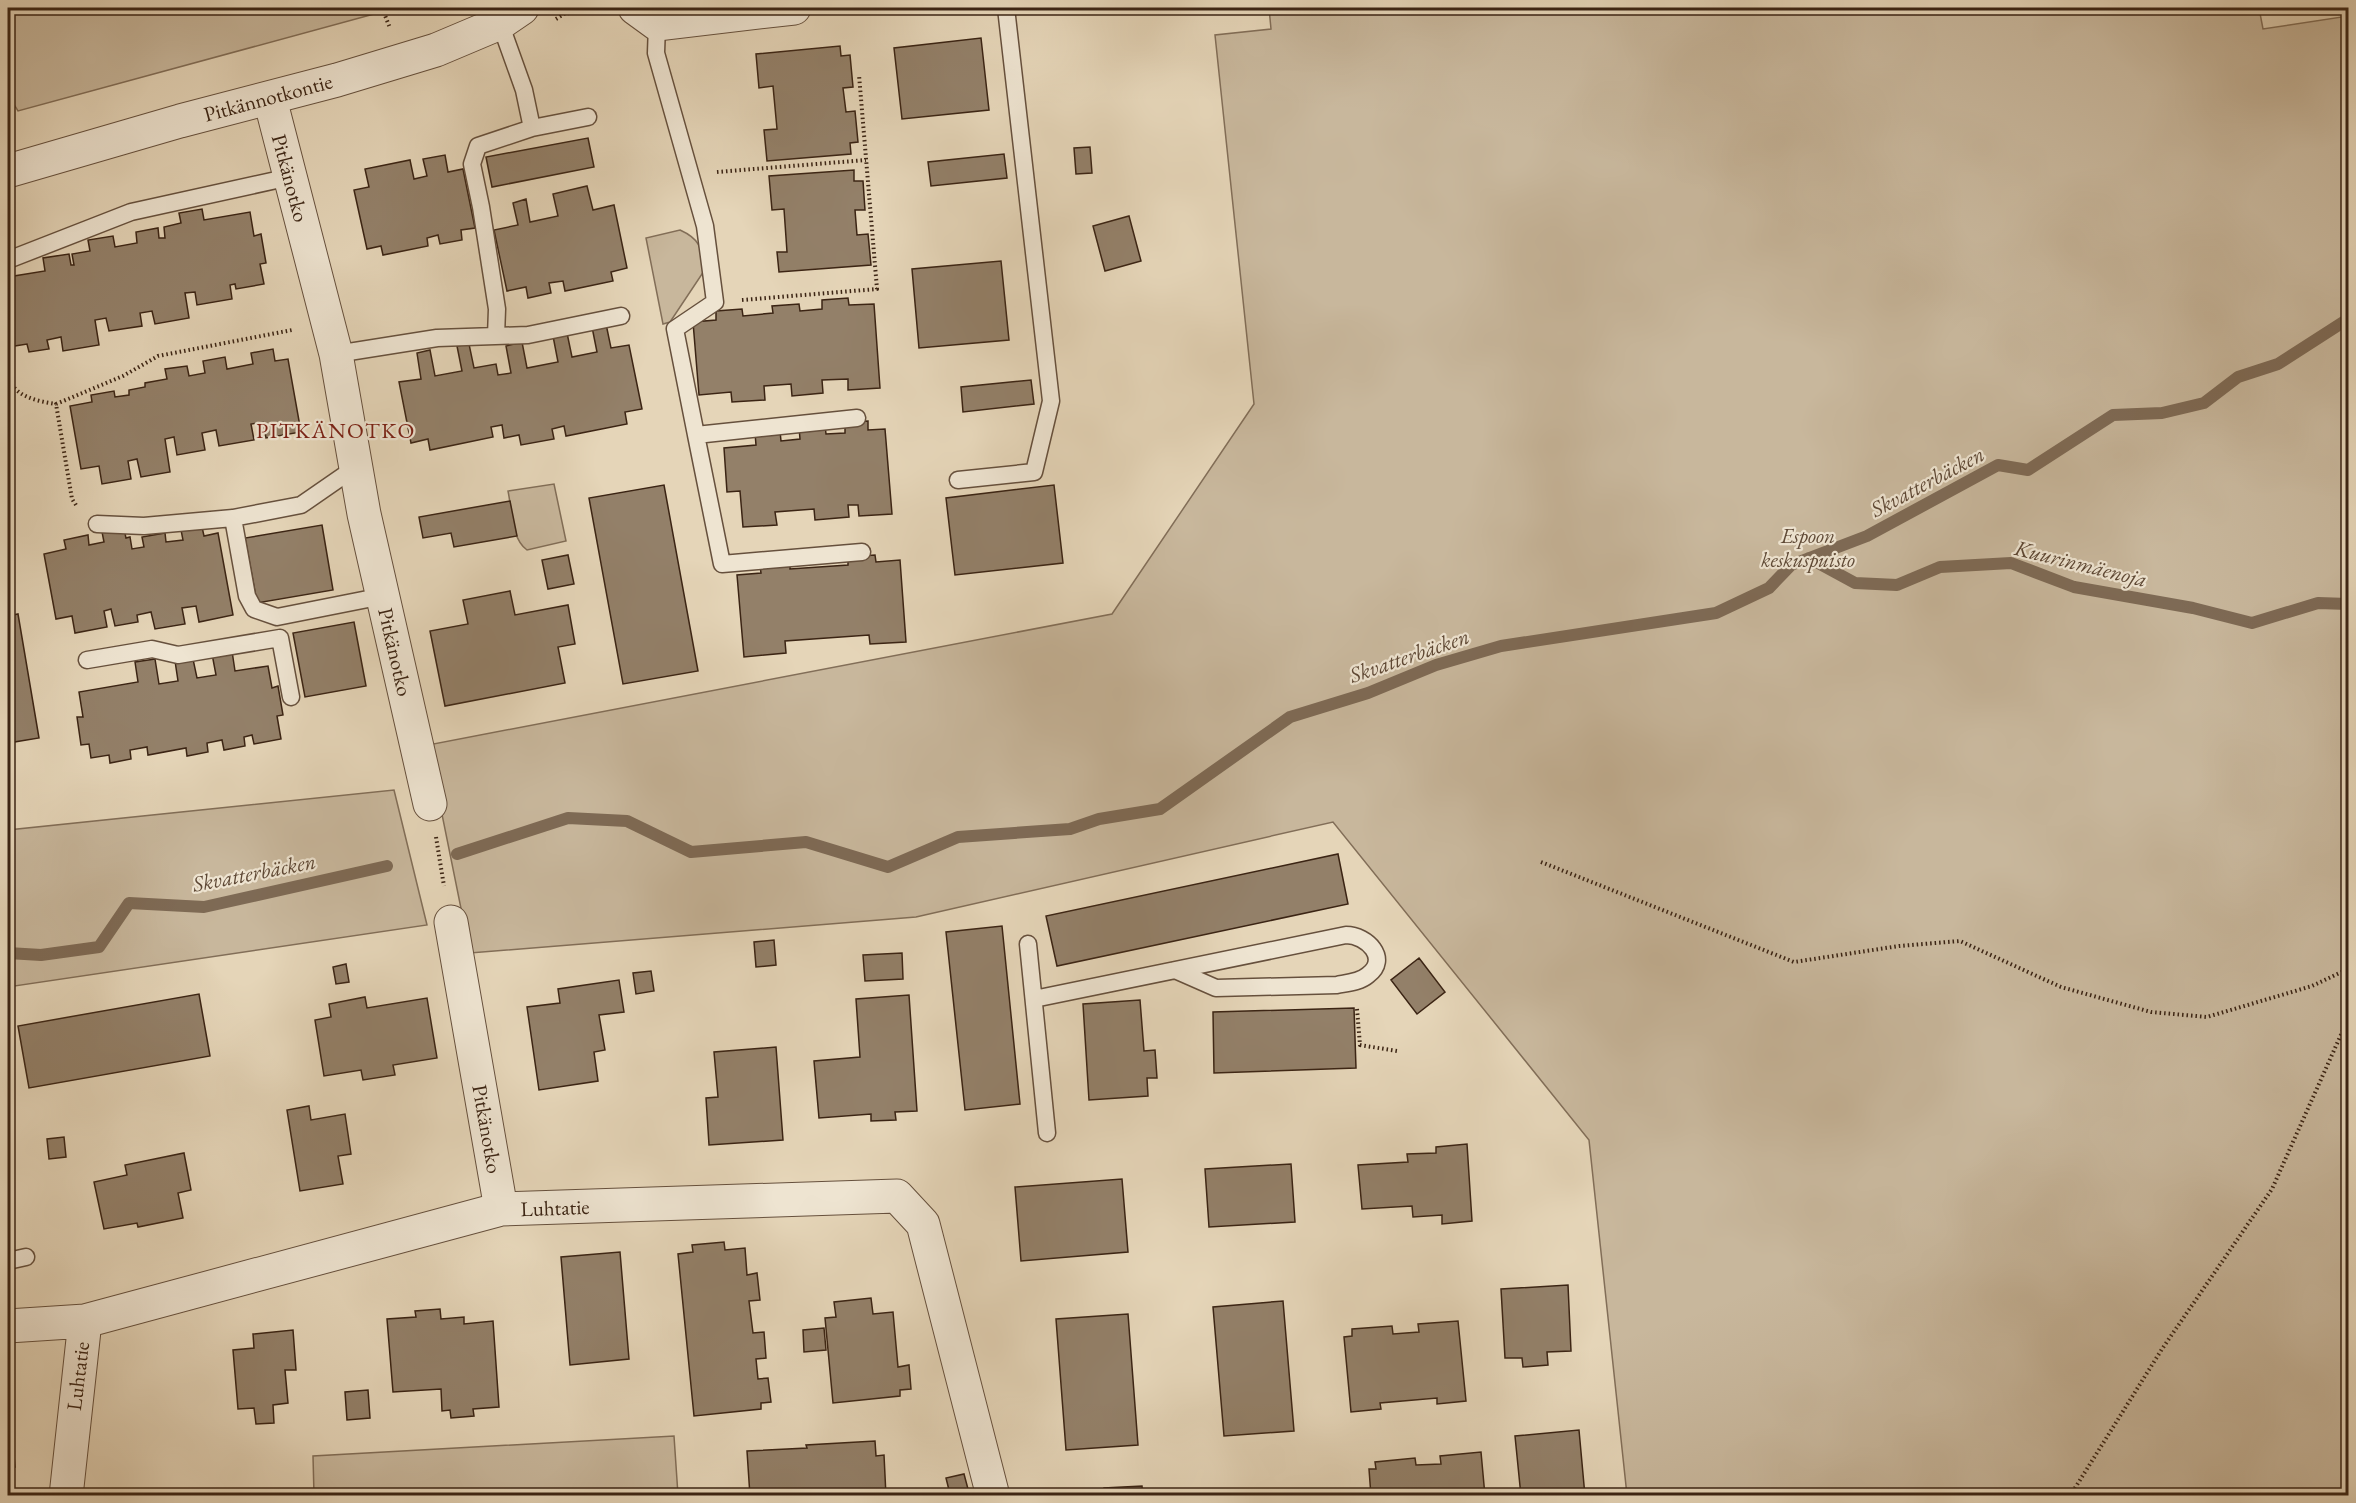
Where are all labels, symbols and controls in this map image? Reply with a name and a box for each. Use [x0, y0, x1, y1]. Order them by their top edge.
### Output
street label: Pitkännotkontie [201, 67, 335, 128]
street label: Pitkänotko [266, 131, 315, 225]
district label: PITKÄNOTKO [256, 416, 416, 445]
water label: Skvatterbäcken [1864, 439, 1989, 524]
park label: Espoon keskuspuisto [1761, 522, 1855, 573]
water label: Kuurinmäenoja [2011, 533, 2150, 594]
street label: Pitkänotko [372, 605, 419, 699]
water label: Skvatterbäcken [1344, 621, 1473, 690]
water label: Skvatterbäcken [189, 846, 318, 899]
street label: Pitkänotko [466, 1082, 509, 1176]
street label: Luhtatie [520, 1193, 590, 1222]
street label: Luhtatie [60, 1340, 95, 1412]

